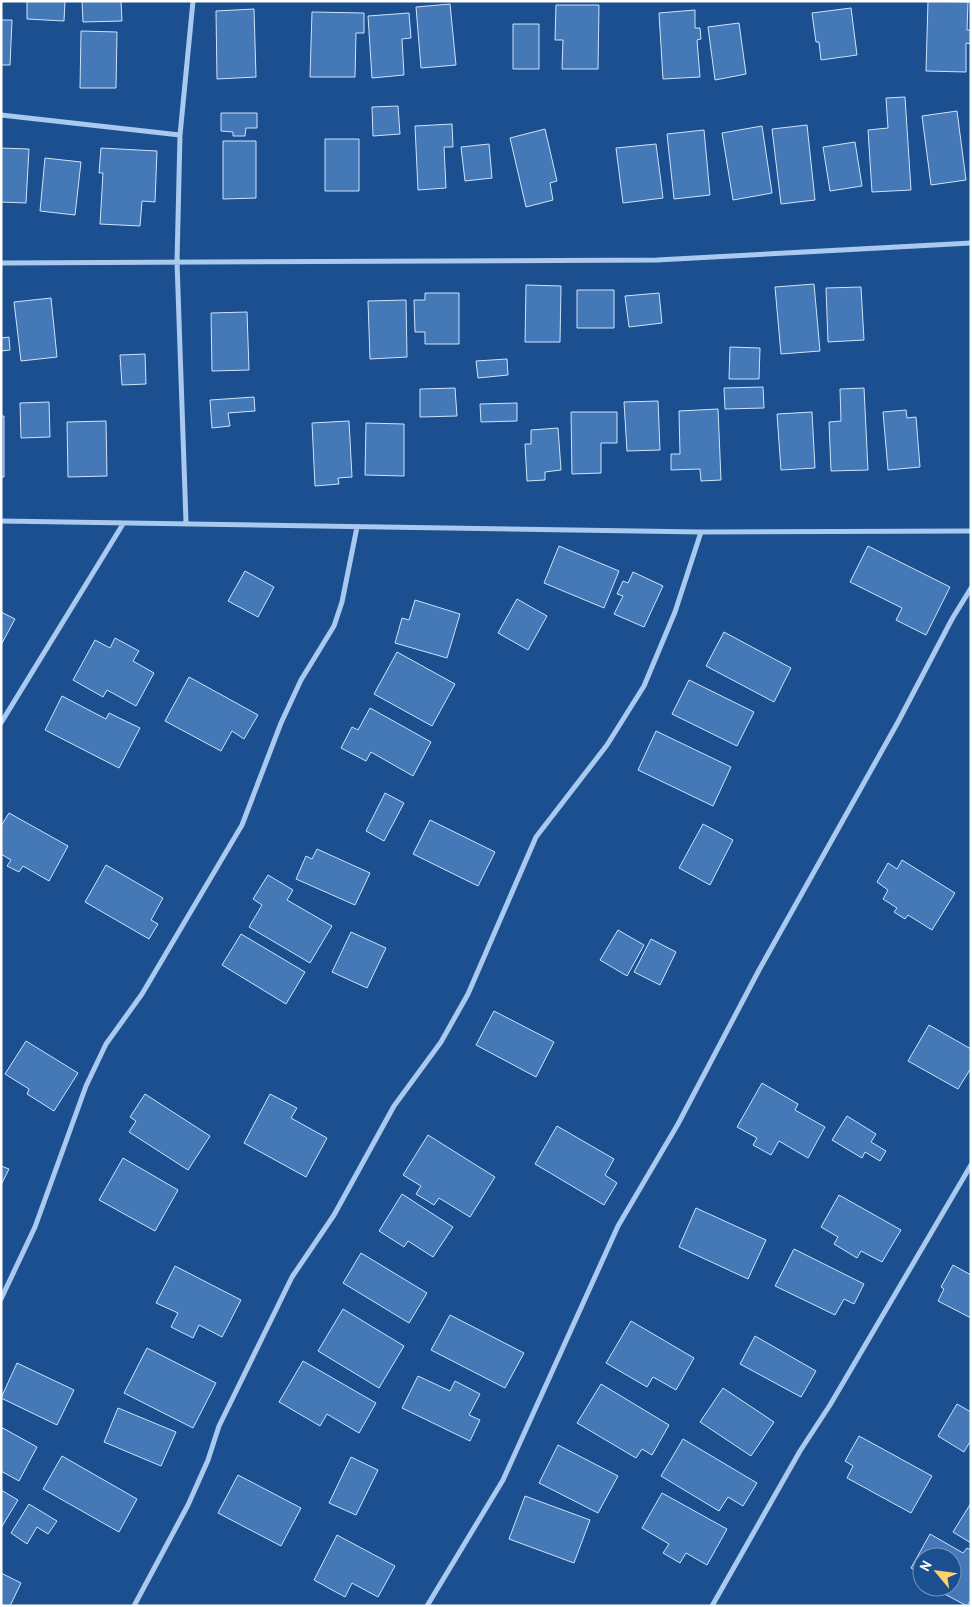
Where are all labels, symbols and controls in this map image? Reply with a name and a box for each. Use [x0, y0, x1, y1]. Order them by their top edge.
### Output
north arrow [912, 1547, 962, 1597]
text: N [916, 1557, 936, 1574]

